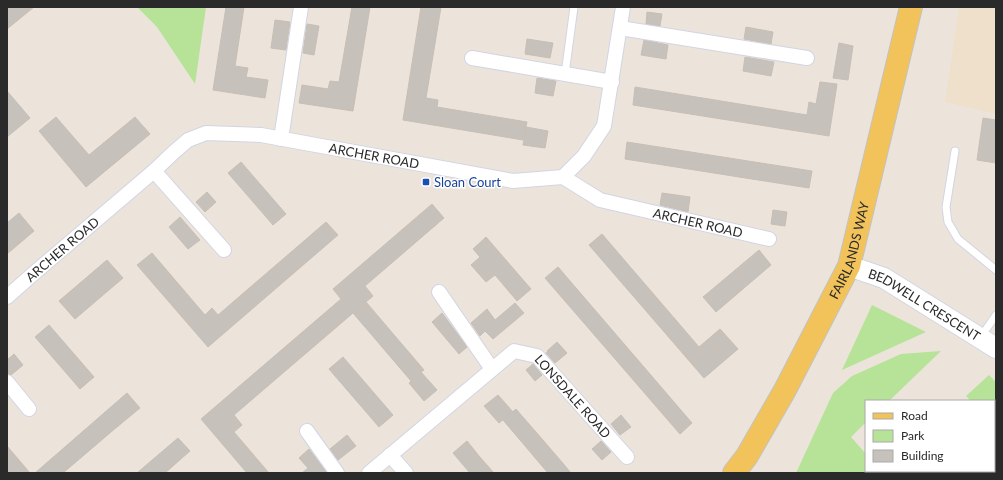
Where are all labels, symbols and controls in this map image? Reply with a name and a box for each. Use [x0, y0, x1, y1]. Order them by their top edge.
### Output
street label: ARCHER ROAD [328, 140, 421, 172]
place label: Sloan Court [434, 174, 501, 190]
marker: Sloan Court [421, 177, 431, 187]
street label: FAIRLANDS WAY [825, 199, 872, 302]
street label: ARCHER ROAD [652, 205, 744, 241]
street label: ARCHER ROAD [22, 213, 102, 285]
street label: BEDWELL CRESCENT [866, 265, 984, 344]
street label: LONSDALE ROAD [531, 351, 614, 441]
legend [865, 400, 995, 472]
text: Road [901, 408, 928, 423]
text: Park [901, 428, 925, 443]
text: Building [901, 448, 944, 463]

